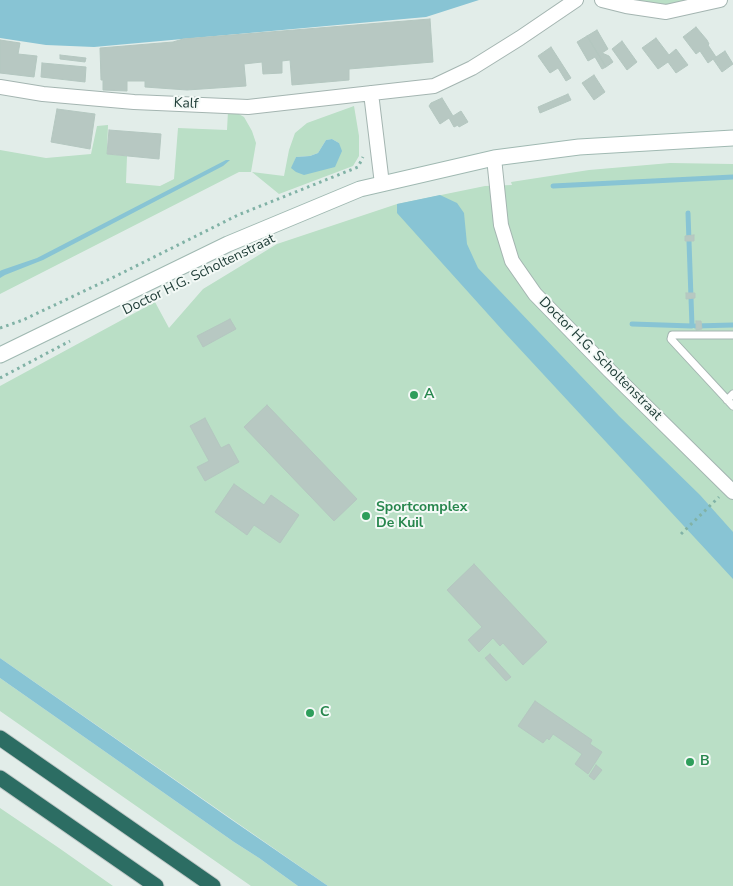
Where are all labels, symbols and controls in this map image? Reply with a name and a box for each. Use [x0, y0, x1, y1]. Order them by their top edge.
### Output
street label: Kalf [173, 95, 199, 113]
street label: Doctor H.G. Scholtenstraat [120, 231, 278, 319]
street label: Doctor H.G. Scholtenstraat [535, 294, 665, 424]
place label: A [424, 387, 434, 403]
marker: A [408, 389, 420, 401]
place label: Sportcomplex De Kuil [376, 500, 467, 532]
marker: Sportcomplex De Kuil [360, 510, 372, 522]
place label: C [320, 705, 330, 721]
marker: C [304, 707, 316, 719]
place label: B [700, 754, 710, 770]
marker: B [684, 756, 696, 768]

